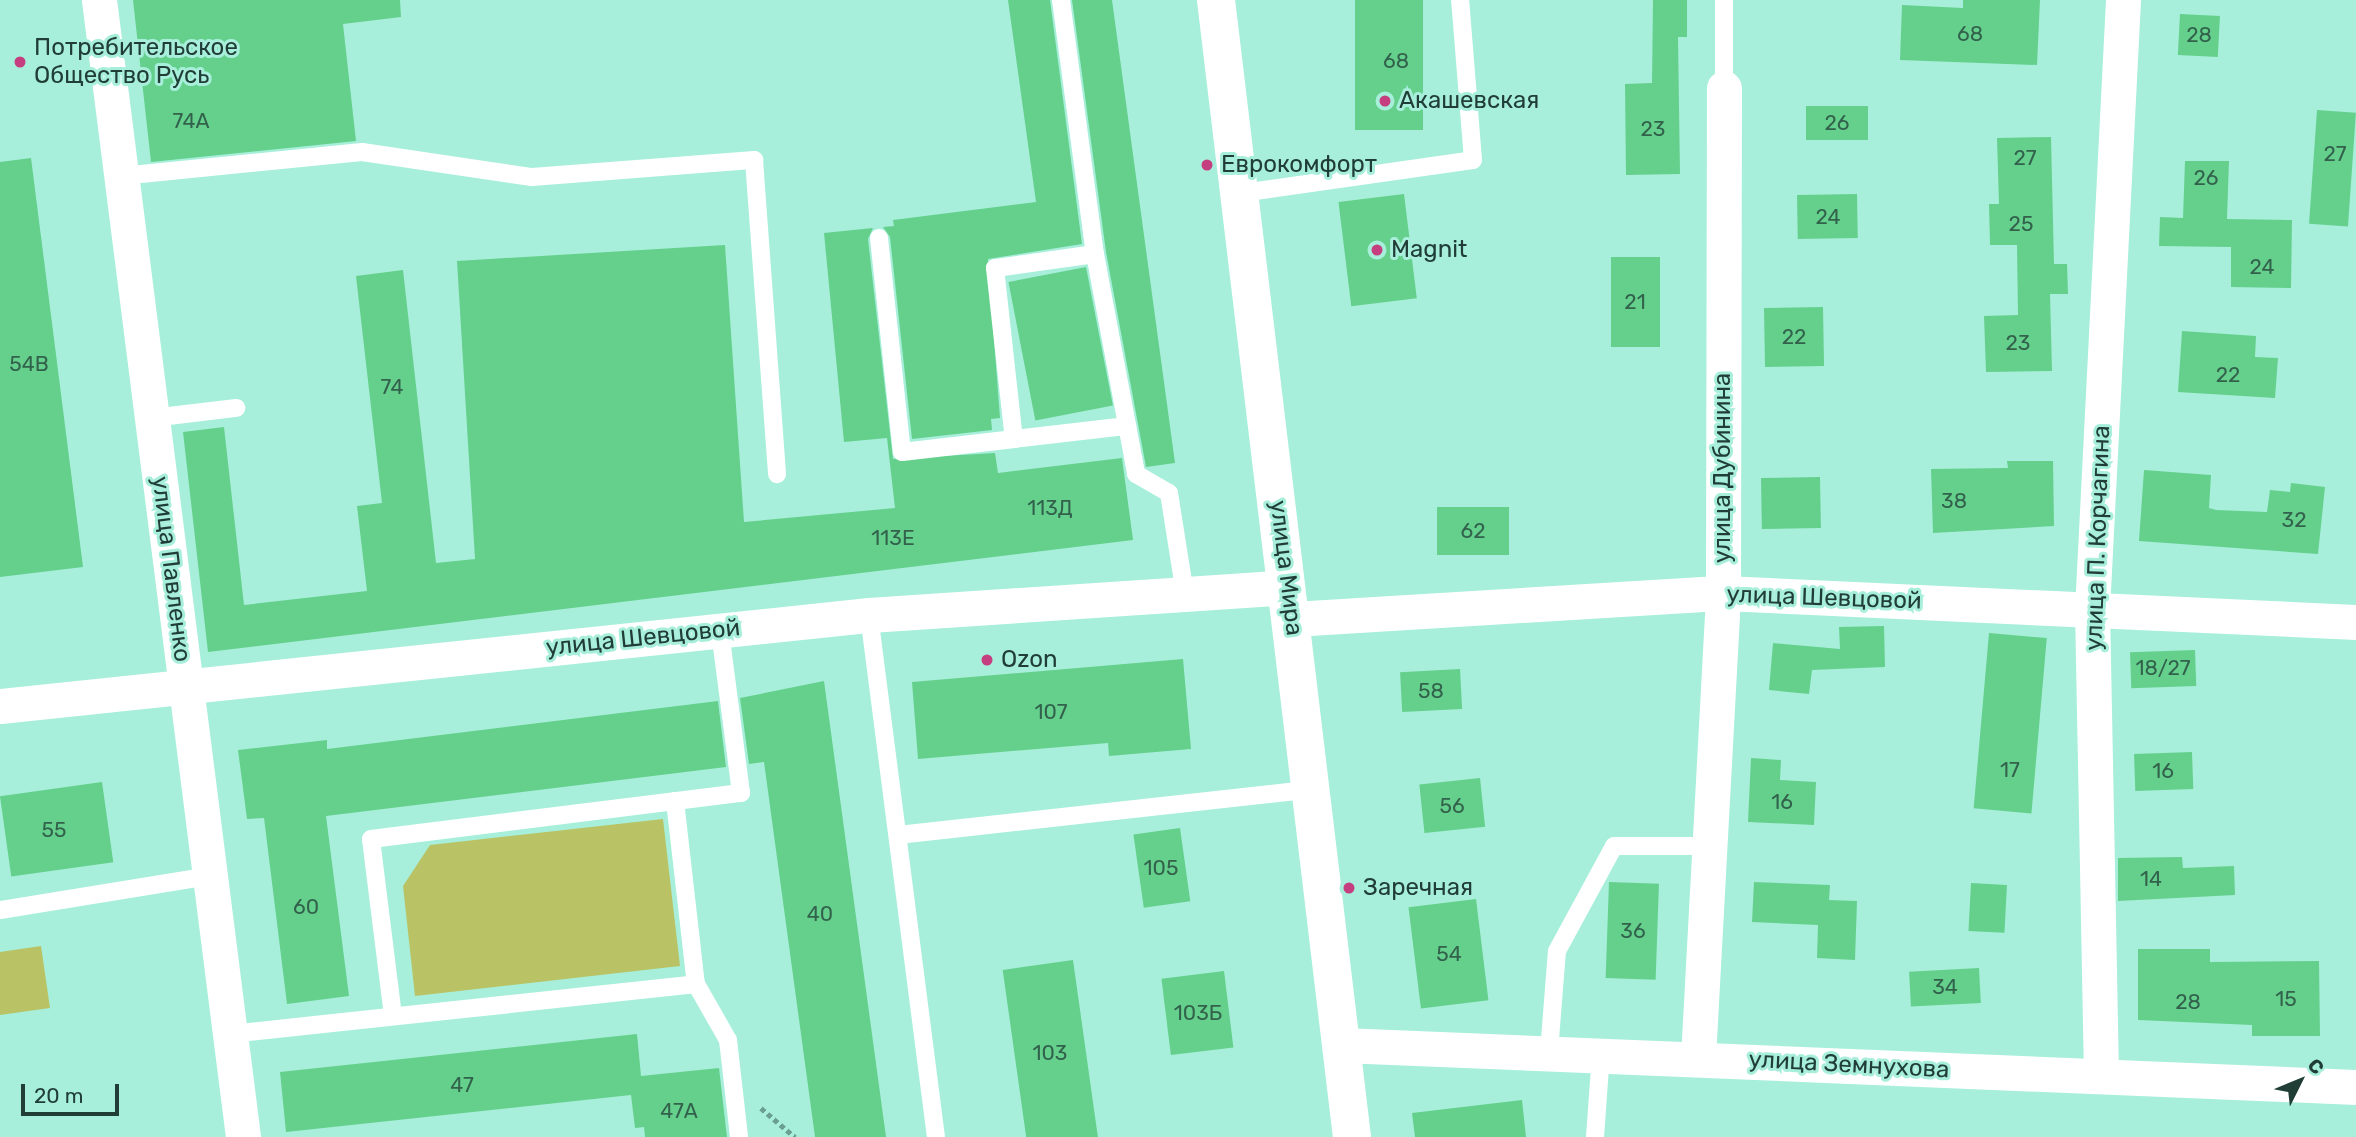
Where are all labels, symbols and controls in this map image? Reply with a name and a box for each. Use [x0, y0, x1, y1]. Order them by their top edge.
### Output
house number: 68 [1957, 21, 1983, 47]
house number: 28 [2186, 22, 2212, 48]
place label: Потребительское Общество Русь [34, 34, 238, 90]
house number: 68 [1383, 48, 1409, 74]
marker: Потребительское Общество Русь [12, 54, 28, 70]
place label: Акашевская [1399, 87, 1539, 115]
marker: Акашевская [1377, 93, 1393, 109]
house number: 74А [172, 108, 210, 134]
house number: 26 [1825, 110, 1849, 136]
house number: 23 [1641, 116, 1665, 142]
house number: 27 [2323, 141, 2347, 167]
house number: 27 [2013, 145, 2037, 171]
place label: Еврокомфорт [1221, 151, 1377, 179]
marker: Еврокомфорт [1199, 157, 1215, 173]
house number: 26 [2194, 165, 2218, 191]
house number: 24 [1815, 204, 1841, 230]
house number: 25 [2009, 211, 2033, 237]
place label: Magnit [1391, 236, 1467, 264]
marker: Magnit [1369, 242, 1385, 258]
house number: 24 [2249, 254, 2275, 280]
house number: 21 [1624, 289, 1646, 315]
house number: 22 [1782, 324, 1806, 350]
house number: 23 [2006, 330, 2030, 356]
house number: 54В [9, 351, 49, 377]
house number: 22 [2216, 362, 2240, 388]
street label: улица Дубинина [1709, 373, 1737, 563]
house number: 74 [380, 374, 404, 400]
street label: улица П. Корчагина [2080, 425, 2116, 651]
street label: улица Павленко [145, 475, 197, 663]
house number: 38 [1941, 488, 1967, 514]
house number: 113Д [1027, 495, 1073, 521]
street label: улица Мира [1263, 499, 1309, 637]
house number: 32 [2282, 507, 2306, 533]
house number: 62 [1461, 518, 1485, 544]
house number: 113Е [871, 525, 915, 551]
street label: улица Шевцовой [1726, 580, 1922, 616]
street label: улица Шевцовой [544, 613, 742, 663]
place label: Ozon [1001, 646, 1058, 674]
marker: Ozon [979, 652, 995, 668]
house number: 18/27 [2135, 655, 2191, 681]
house number: 58 [1418, 678, 1444, 704]
house number: 107 [1034, 699, 1068, 725]
house number: 17 [2000, 757, 2020, 783]
house number: 16 [2152, 758, 2174, 784]
house number: 16 [1771, 789, 1793, 815]
house number: 56 [1439, 793, 1465, 819]
house number: 55 [42, 817, 66, 843]
house number: 105 [1144, 855, 1178, 881]
house number: 14 [2140, 866, 2162, 892]
place label: Заречная [1363, 874, 1473, 902]
marker: Заречная [1341, 880, 1357, 896]
house number: 60 [293, 894, 319, 920]
house number: 40 [807, 901, 833, 927]
house number: 36 [1620, 918, 1646, 944]
house number: 54 [1436, 941, 1462, 967]
house number: 34 [1932, 974, 1958, 1000]
house number: 15 [2275, 986, 2297, 1012]
house number: 28 [2175, 989, 2201, 1015]
house number: 103Б [1174, 1000, 1222, 1026]
house number: 103 [1033, 1040, 1067, 1066]
street label: улица Земнухова [1748, 1045, 1950, 1085]
north arrow [2265, 1046, 2335, 1116]
text: С [2303, 1054, 2329, 1079]
scale bar [24, 1070, 122, 1114]
house number: 47 [450, 1072, 474, 1098]
text: 20 m [34, 1083, 83, 1108]
house number: 47А [660, 1098, 698, 1124]

